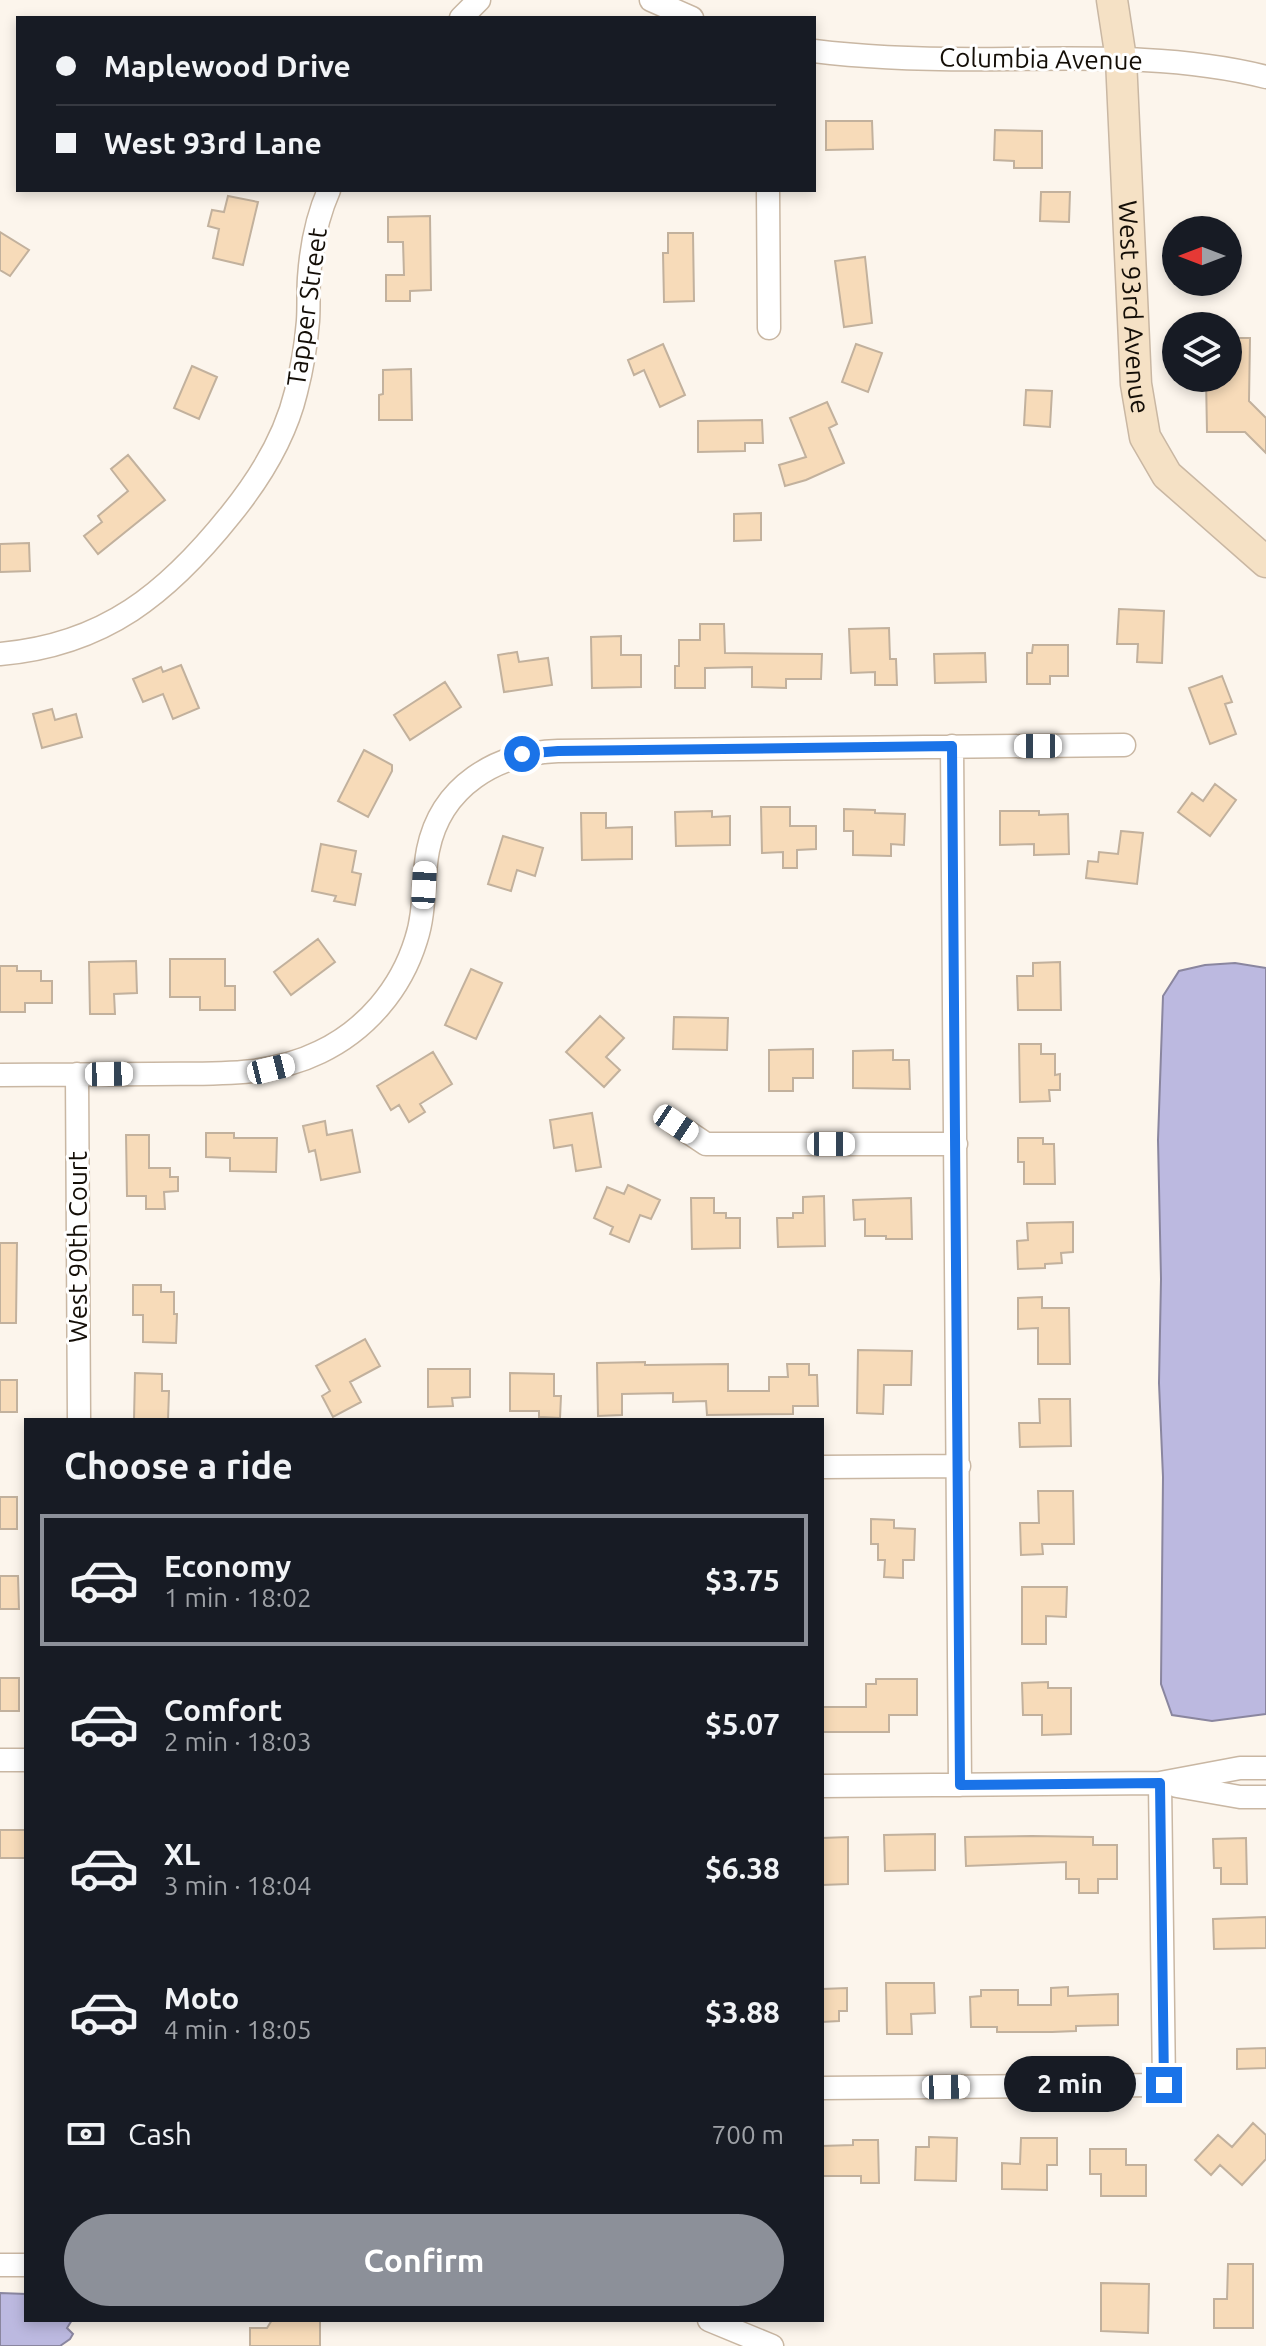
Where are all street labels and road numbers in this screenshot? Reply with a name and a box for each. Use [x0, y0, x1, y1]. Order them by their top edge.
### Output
street label: Columbia Avenue [939, 42, 1143, 75]
street label: West 93rd Avenue [1114, 200, 1156, 416]
street label: Tapper Street [281, 226, 332, 388]
street label: West 90th Court [63, 1151, 92, 1343]

